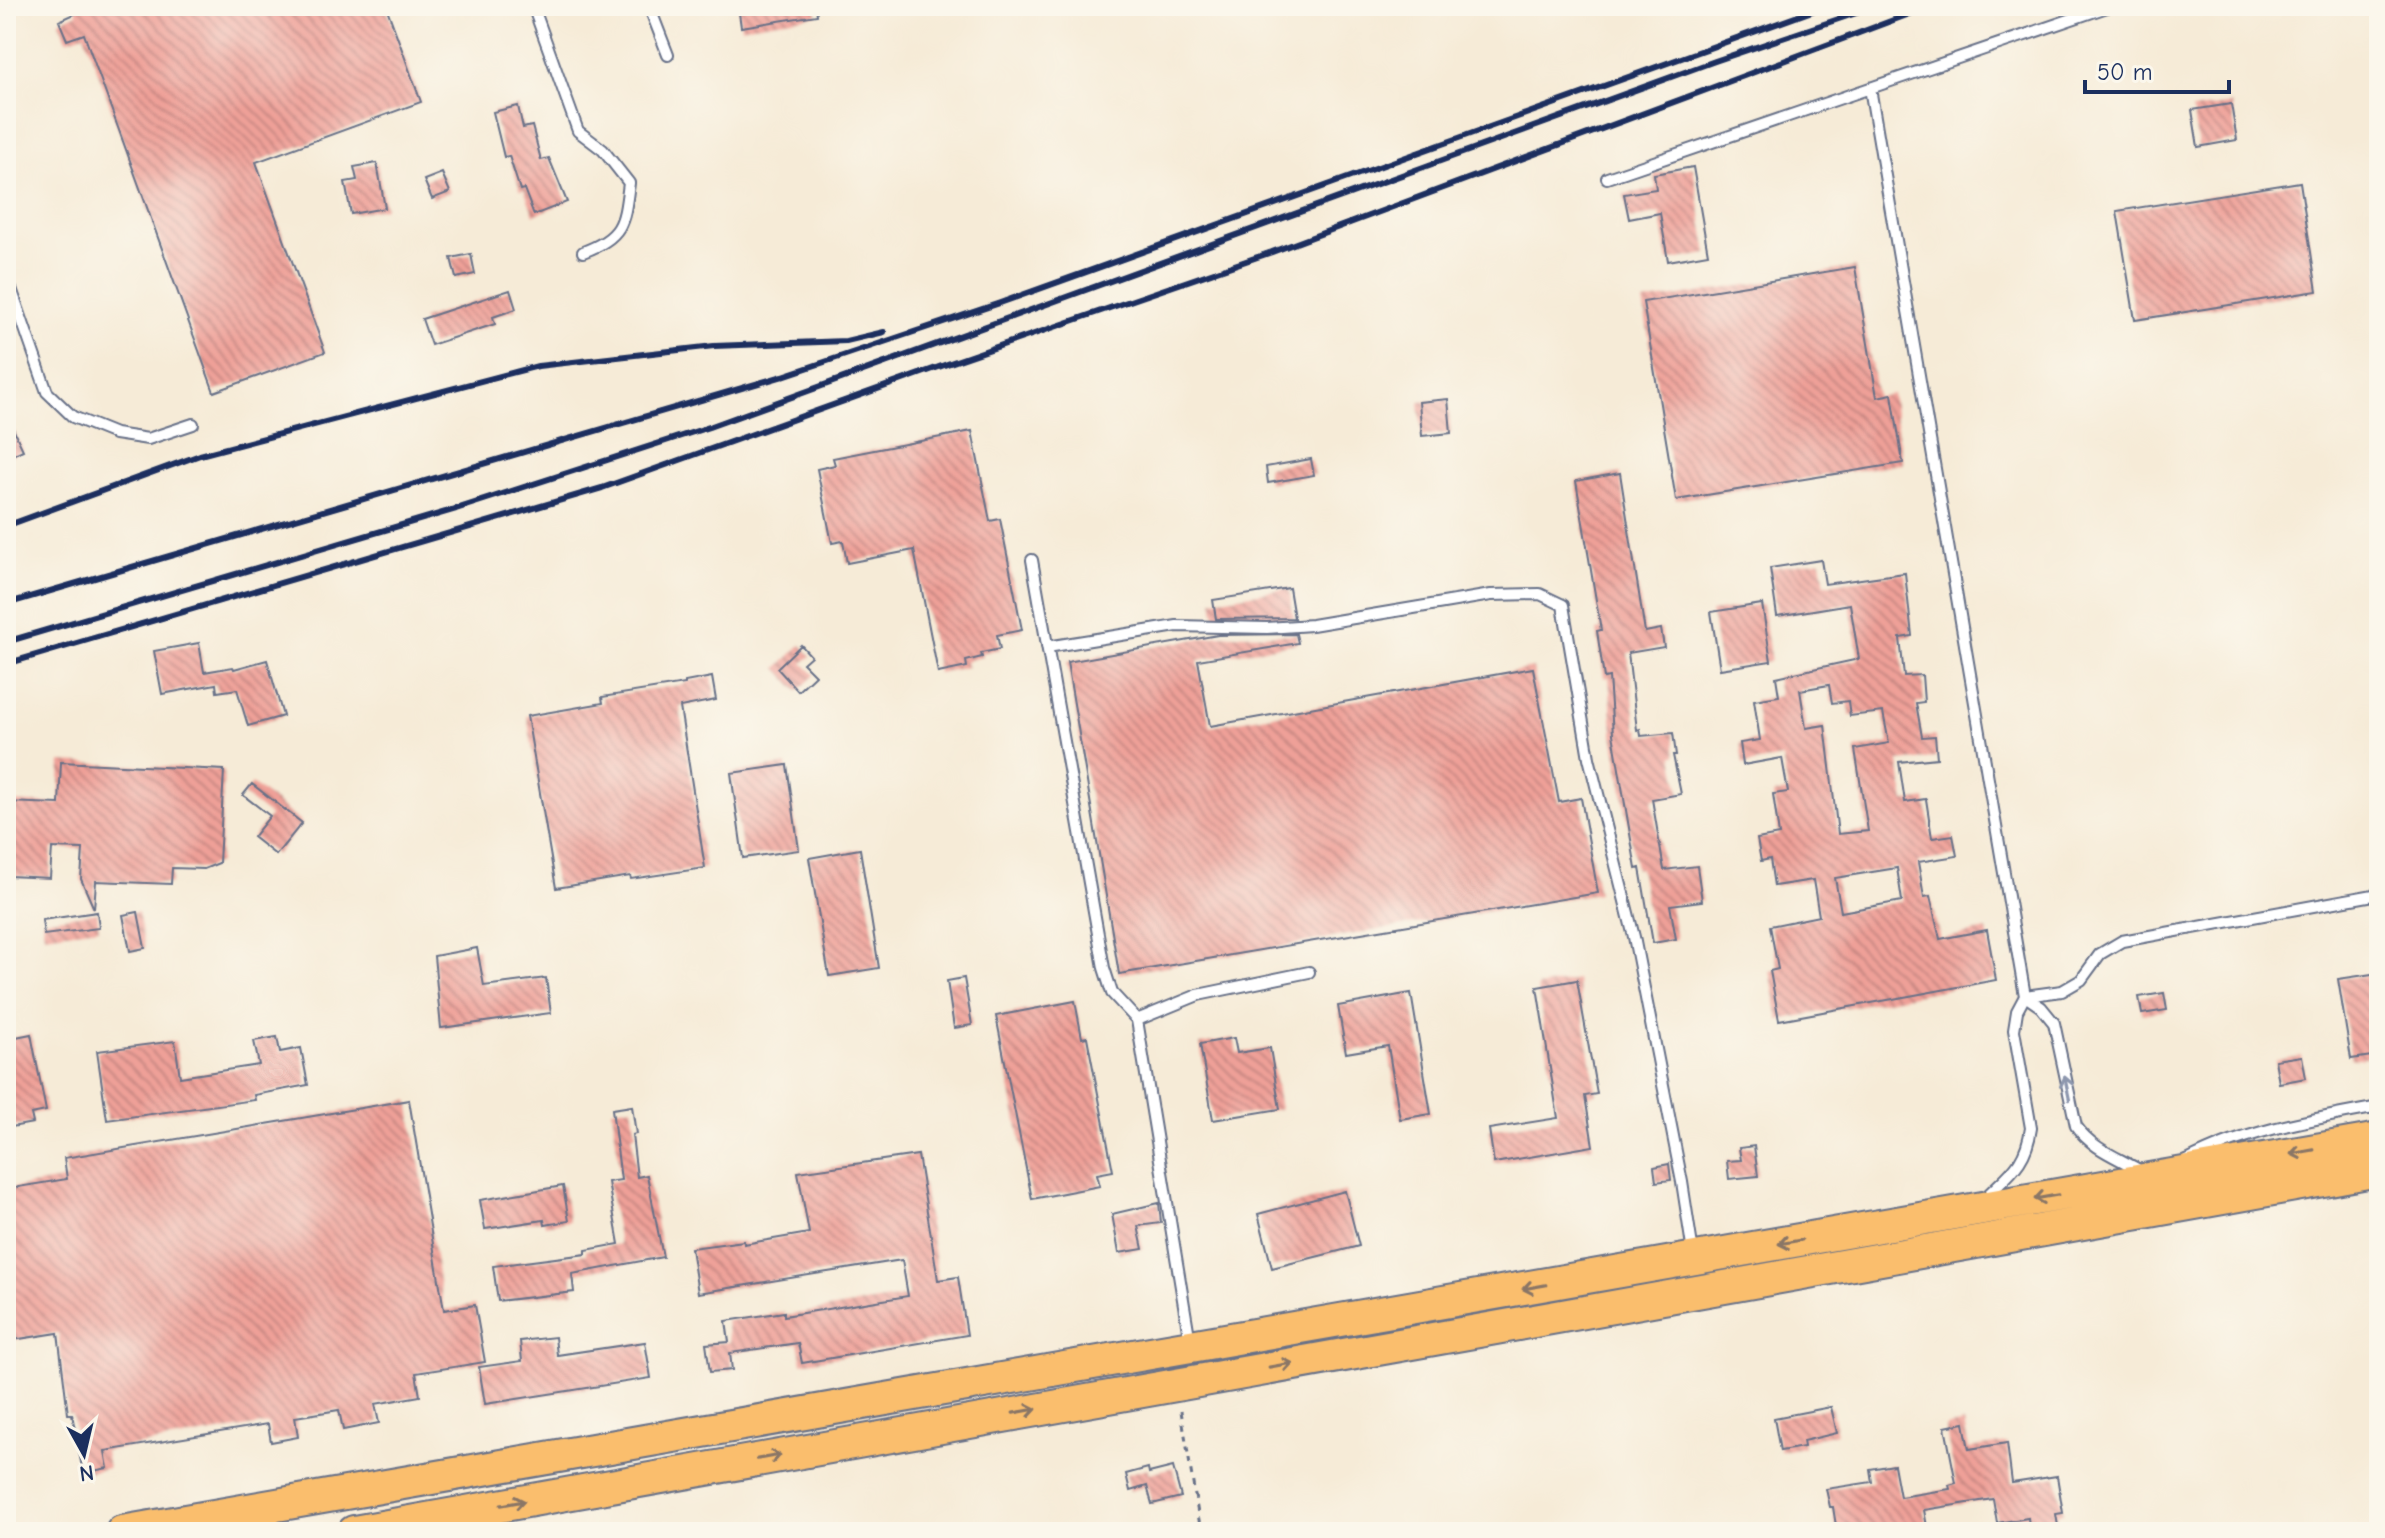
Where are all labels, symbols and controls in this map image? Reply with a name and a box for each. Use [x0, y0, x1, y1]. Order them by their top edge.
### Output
scale bar [2085, 44, 2229, 94]
text: 50 m [2097, 58, 2153, 86]
one-way arrow [2059, 1075, 2074, 1101]
one-way arrow [2290, 1146, 2315, 1161]
one-way arrow [2034, 1191, 2059, 1206]
one-way arrow [1778, 1236, 1803, 1251]
one-way arrow [1522, 1281, 1547, 1296]
one-way arrow [1268, 1357, 1293, 1372]
one-way arrow [1012, 1403, 1037, 1418]
north arrow [44, 1414, 124, 1494]
one-way arrow [756, 1449, 781, 1464]
text: N [78, 1459, 96, 1487]
one-way arrow [500, 1495, 525, 1510]

